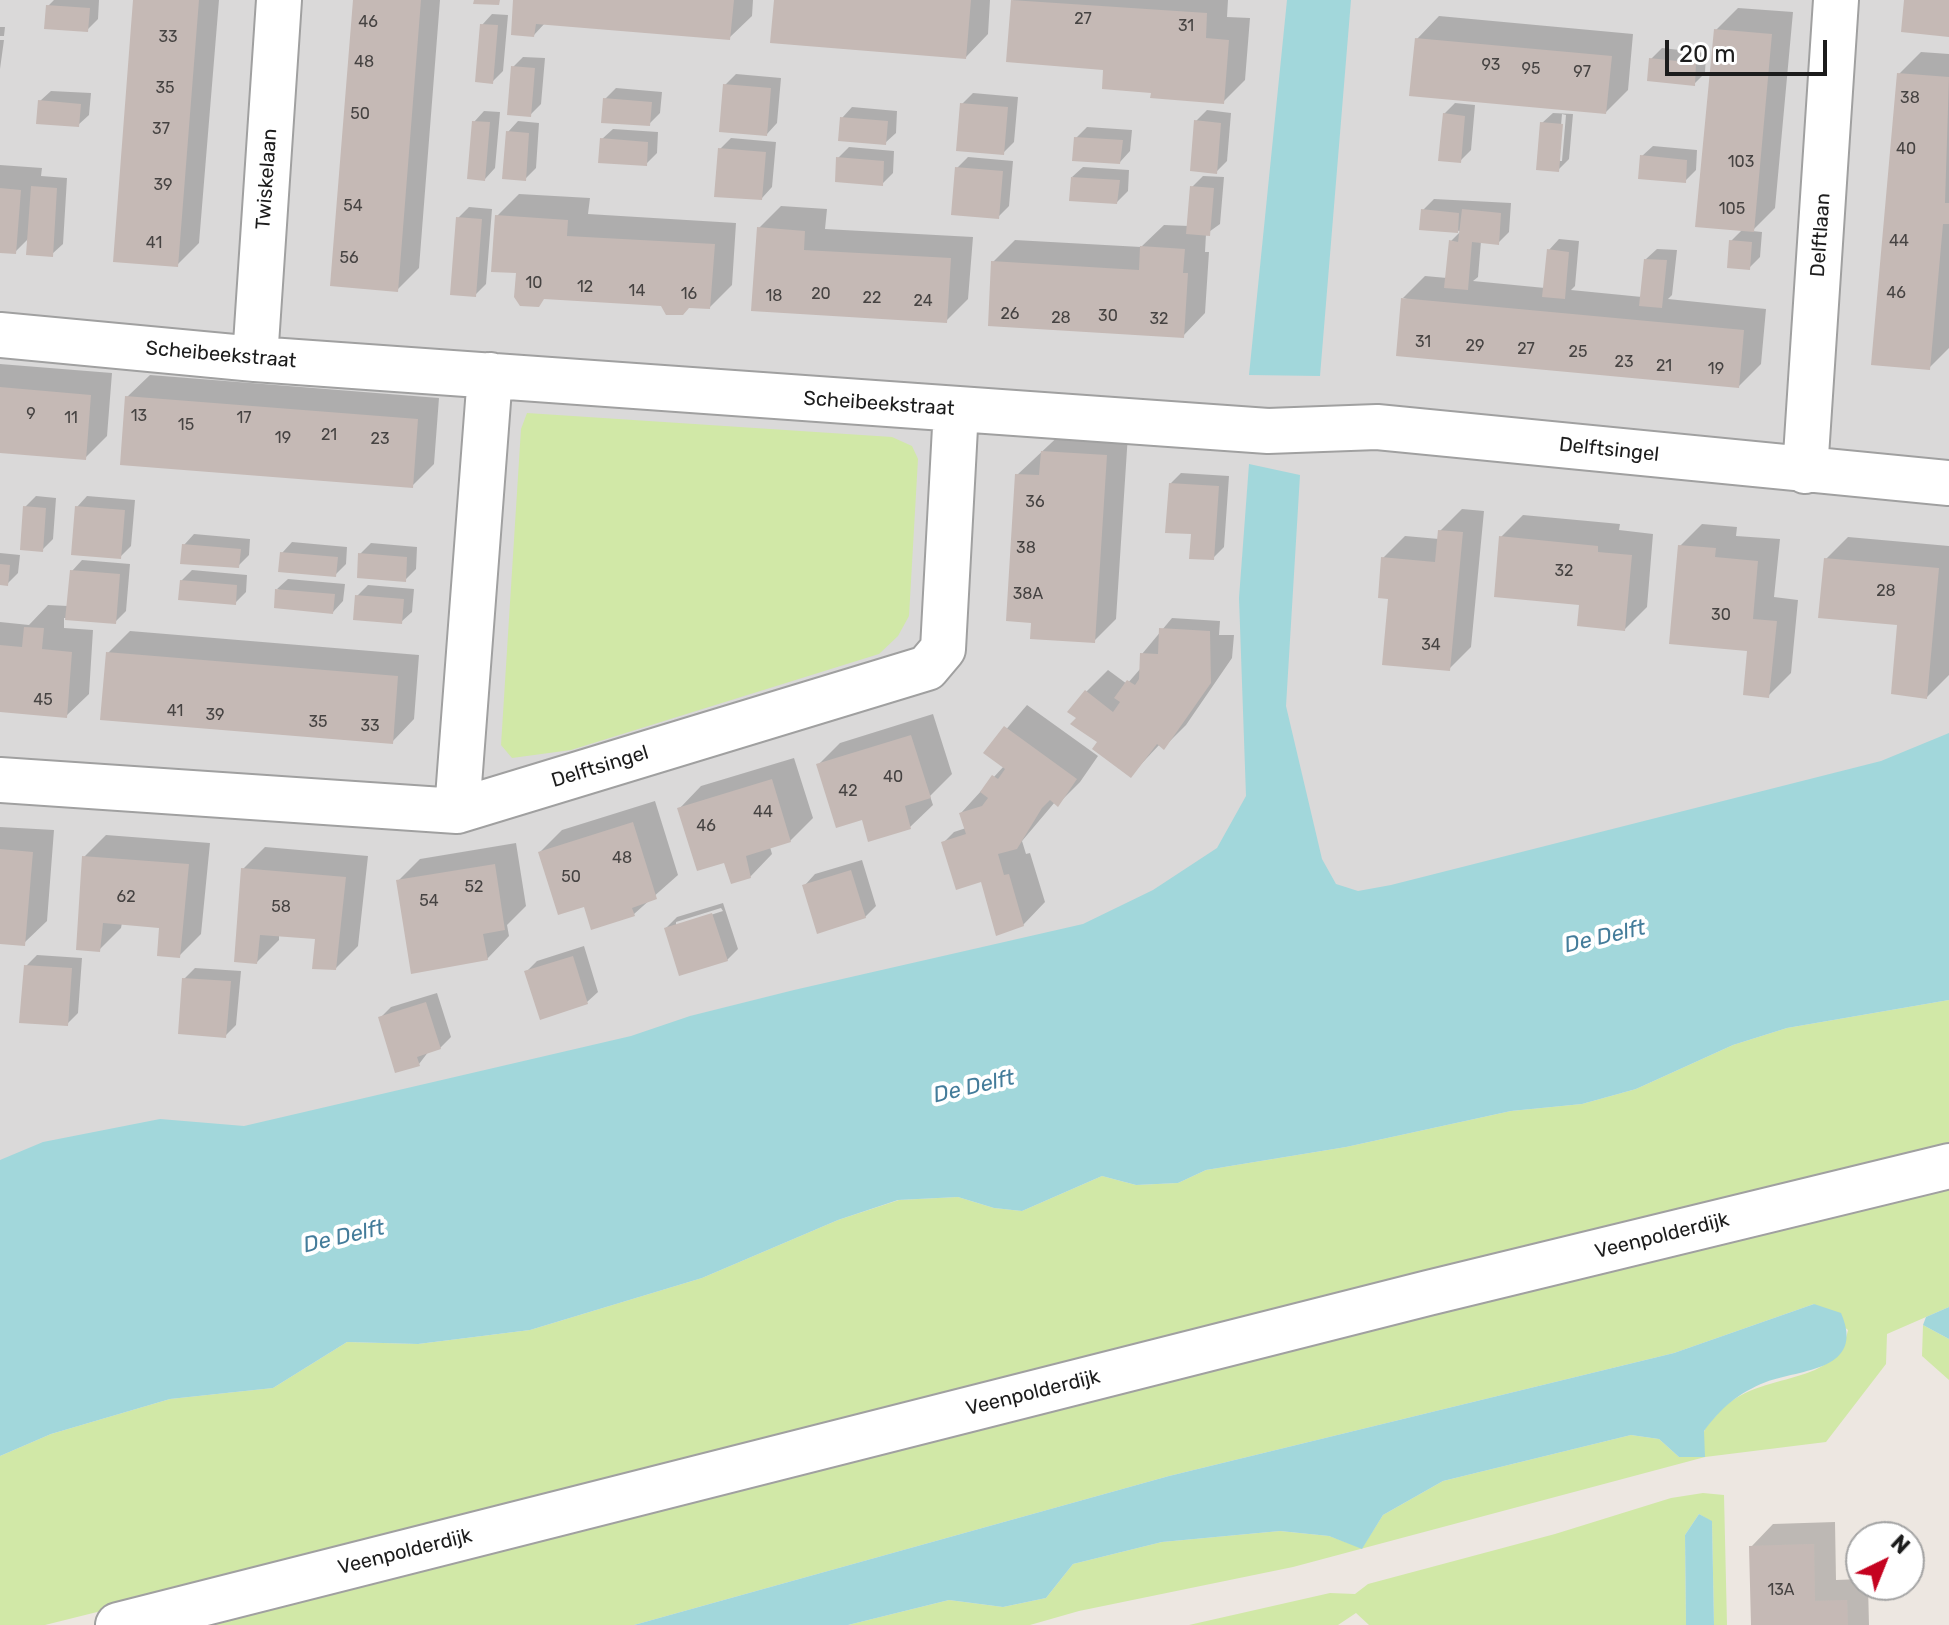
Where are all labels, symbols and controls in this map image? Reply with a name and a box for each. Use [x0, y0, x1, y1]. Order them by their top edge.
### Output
house number: 27 [1074, 9, 1092, 29]
house number: 46 [358, 12, 378, 32]
house number: 31 [1178, 16, 1194, 36]
scale bar [1669, 24, 1831, 74]
house number: 33 [158, 27, 178, 47]
text: 20 m [1679, 40, 1736, 68]
house number: 48 [354, 52, 374, 72]
house number: 93 [1482, 55, 1500, 75]
house number: 95 [1522, 59, 1540, 79]
house number: 97 [1573, 62, 1591, 82]
house number: 35 [155, 78, 175, 98]
house number: 38 [1900, 88, 1920, 108]
house number: 50 [350, 104, 370, 124]
house number: 37 [152, 119, 170, 139]
street label: Twiskelaan [251, 128, 283, 230]
house number: 40 [1896, 139, 1916, 159]
house number: 103 [1728, 152, 1754, 172]
house number: 39 [153, 175, 173, 195]
street label: Delftlaan [1806, 192, 1836, 278]
house number: 54 [343, 196, 363, 216]
house number: 105 [1719, 199, 1745, 219]
house number: 44 [1889, 231, 1909, 251]
house number: 41 [146, 233, 162, 253]
house number: 56 [339, 248, 359, 268]
house number: 10 [525, 273, 543, 293]
house number: 12 [577, 277, 593, 297]
house number: 14 [629, 281, 645, 301]
house number: 46 [1886, 283, 1906, 303]
house number: 16 [681, 284, 697, 304]
house number: 20 [811, 284, 831, 304]
house number: 18 [765, 286, 783, 306]
house number: 22 [863, 288, 881, 308]
house number: 24 [913, 291, 933, 311]
house number: 26 [1000, 304, 1020, 324]
house number: 30 [1098, 306, 1118, 326]
house number: 28 [1051, 308, 1071, 328]
house number: 32 [1149, 309, 1169, 329]
house number: 31 [1415, 332, 1431, 352]
street label: Scheibeekstraat [145, 336, 297, 374]
house number: 29 [1466, 336, 1484, 356]
house number: 27 [1517, 339, 1535, 359]
house number: 25 [1569, 342, 1587, 362]
house number: 23 [1614, 352, 1634, 372]
house number: 21 [1656, 356, 1672, 376]
house number: 19 [1708, 359, 1724, 379]
street label: Scheibeekstraat [803, 387, 955, 421]
house number: 9 [26, 404, 36, 424]
house number: 13 [131, 406, 147, 426]
house number: 11 [64, 408, 78, 428]
house number: 17 [236, 408, 252, 428]
house number: 15 [178, 415, 194, 435]
house number: 21 [321, 425, 337, 445]
house number: 19 [275, 428, 291, 448]
house number: 23 [370, 429, 390, 449]
street label: Delftsingel [1558, 433, 1660, 467]
house number: 36 [1025, 492, 1045, 512]
house number: 38 [1016, 538, 1036, 558]
house number: 32 [1554, 561, 1574, 581]
house number: 28 [1876, 581, 1896, 601]
house number: 38A [1013, 584, 1043, 604]
house number: 30 [1711, 605, 1731, 625]
house number: 34 [1421, 635, 1441, 655]
house number: 45 [33, 690, 53, 710]
house number: 41 [167, 701, 183, 721]
house number: 39 [205, 705, 225, 725]
house number: 35 [308, 712, 328, 732]
house number: 33 [360, 716, 380, 736]
street label: Delftsingel [548, 741, 652, 793]
house number: 40 [883, 767, 903, 787]
house number: 42 [838, 781, 858, 801]
house number: 44 [753, 802, 773, 822]
house number: 46 [696, 816, 716, 836]
house number: 48 [612, 848, 632, 868]
house number: 50 [561, 867, 581, 887]
house number: 52 [465, 877, 483, 897]
house number: 62 [116, 887, 136, 907]
house number: 54 [419, 891, 439, 911]
house number: 58 [271, 897, 291, 917]
water label: De Delft [1562, 915, 1648, 959]
water label: De Delft [931, 1065, 1017, 1109]
street label: Veenpolderdijk [1592, 1208, 1732, 1264]
water label: De Delft [301, 1215, 387, 1259]
street label: Veenpolderdijk [963, 1365, 1103, 1421]
north arrow [1845, 1521, 1925, 1601]
street label: Veenpolderdijk [335, 1524, 475, 1580]
text: N [1885, 1529, 1915, 1560]
house number: 13A [1767, 1580, 1795, 1600]

